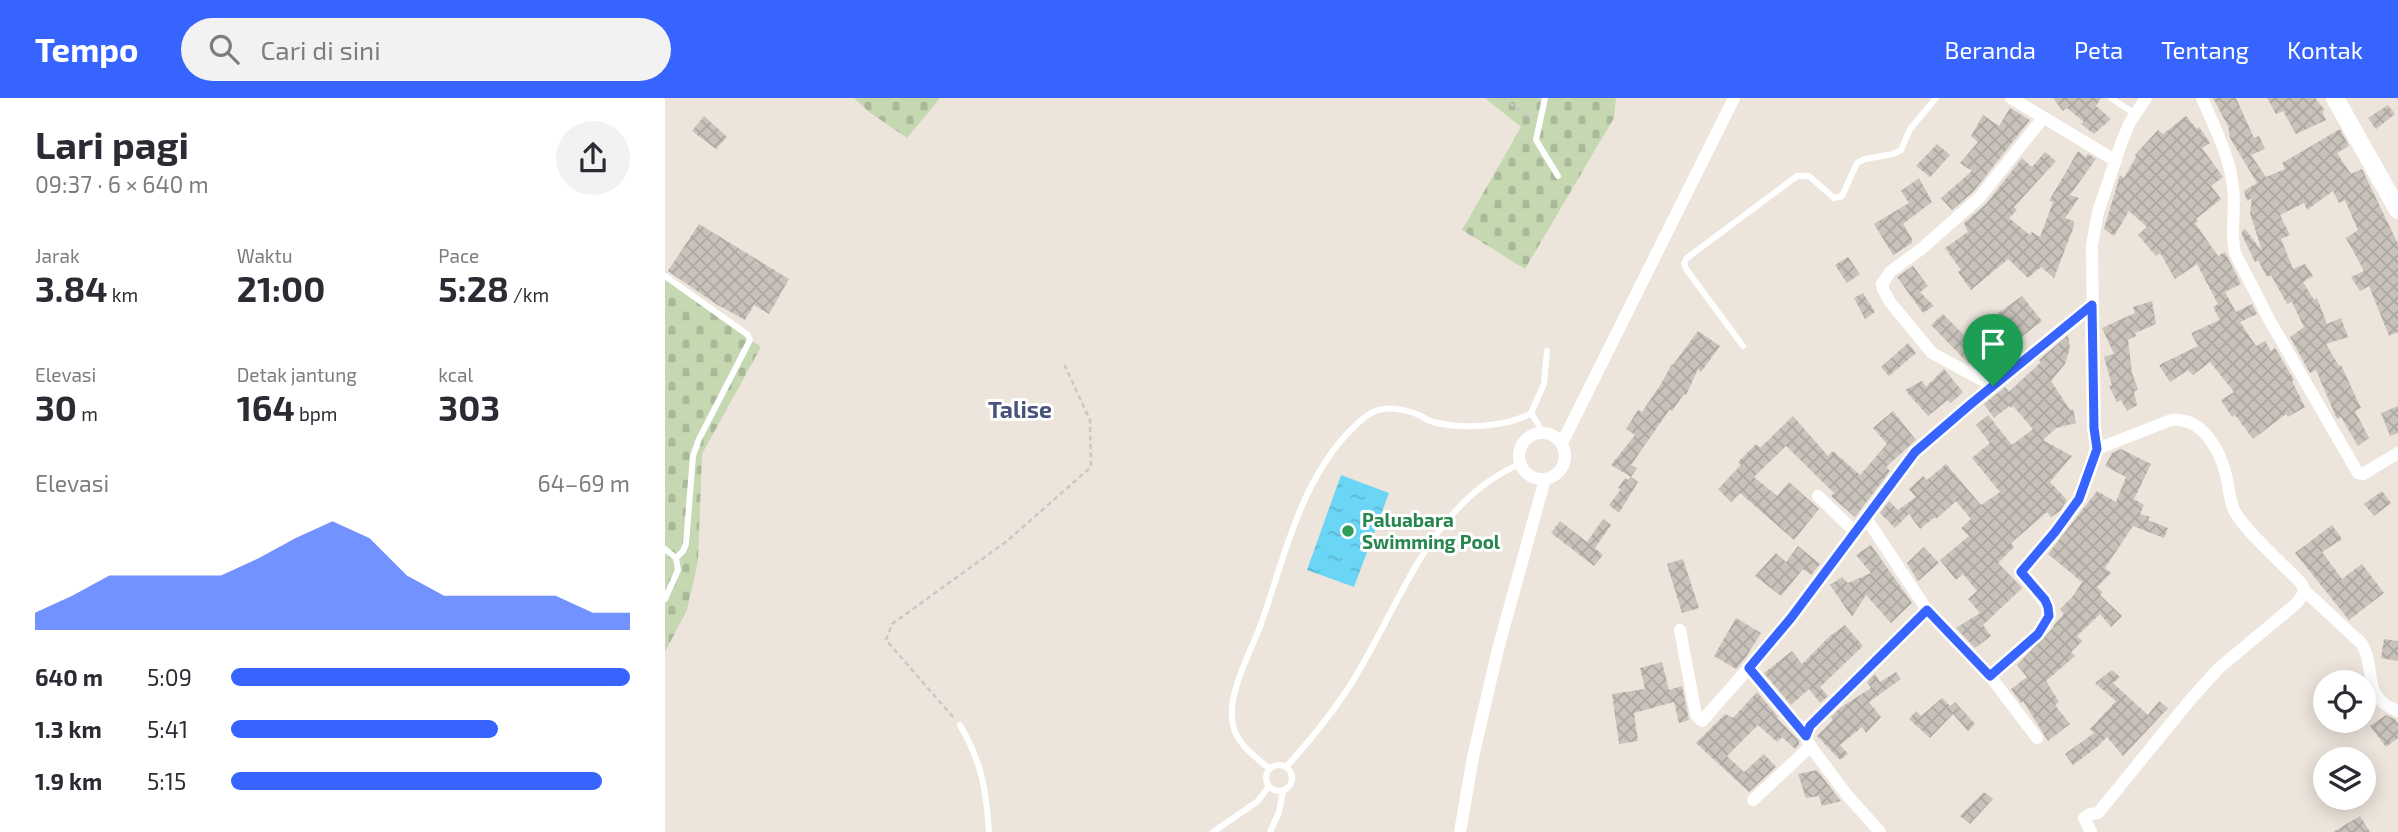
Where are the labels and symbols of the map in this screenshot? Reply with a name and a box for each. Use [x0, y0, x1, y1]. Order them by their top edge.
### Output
pin [1963, 314, 2023, 386]
district label: Talise [988, 395, 1052, 423]
place label: Paluabara Swimming Pool [1362, 508, 1501, 553]
marker: Paluabara Swimming Pool [1340, 523, 1356, 539]

